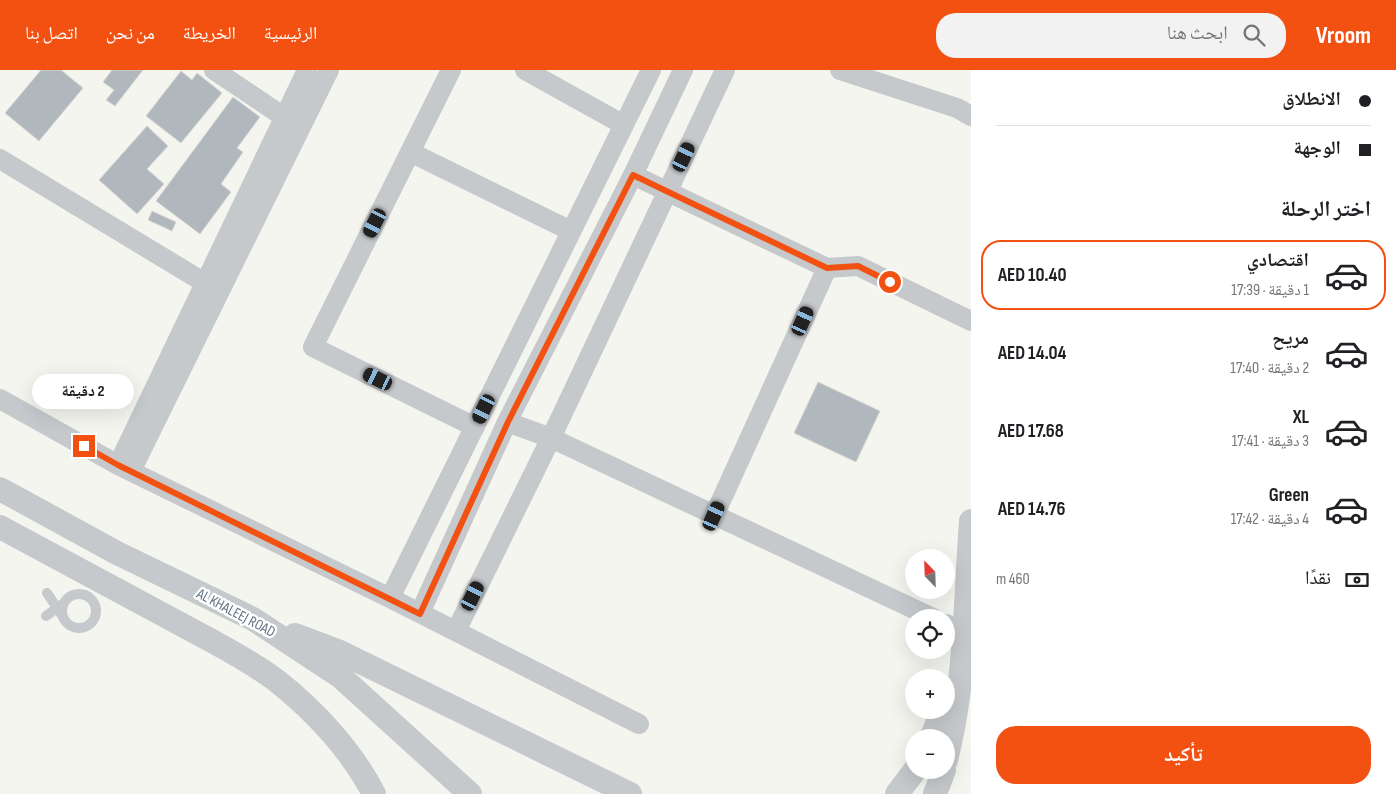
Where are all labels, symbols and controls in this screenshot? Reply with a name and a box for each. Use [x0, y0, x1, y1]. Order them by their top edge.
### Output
search box [936, 13, 1286, 58]
icon: search [1240, 21, 1268, 49]
text: Vroom [1316, 21, 1371, 50]
text: ابحث هنا [1167, 22, 1228, 45]
text: اتصل بنا [25, 23, 78, 44]
text: من نحن [106, 23, 155, 44]
text: الخريطة [183, 23, 236, 44]
text: الرئيسية [264, 23, 317, 44]
text: الانطلاق [1282, 88, 1341, 111]
text: الوجهة [1293, 137, 1341, 160]
car [670, 140, 697, 174]
text: اختر الرحلة [1281, 196, 1371, 223]
car [361, 206, 388, 240]
text: اقتصادي [1247, 249, 1309, 272]
icon: car [1324, 253, 1369, 298]
text: AED 10.40 [998, 264, 1066, 287]
route start [879, 271, 901, 293]
text: 1 دقيقة · 17:39 [1231, 281, 1309, 300]
car [790, 304, 815, 338]
text: مريح [1272, 327, 1309, 350]
icon: car [1324, 331, 1369, 376]
text: AED 14.04 [998, 342, 1066, 365]
text: 2 دقيقة · 17:40 [1230, 359, 1309, 378]
car [361, 366, 394, 392]
callout: 2 دقيقة [33, 374, 135, 408]
text: 2 دقيقة [61, 382, 105, 401]
car [470, 392, 497, 426]
text: XL [1293, 406, 1309, 429]
icon: car [1324, 409, 1369, 454]
text: AED 17.68 [998, 420, 1064, 443]
text: 3 دقيقة · 17:41 [1232, 432, 1309, 451]
route end [73, 435, 95, 457]
text: Green [1269, 484, 1309, 507]
icon: car [1324, 487, 1369, 532]
text: AED 14.76 [998, 498, 1065, 521]
car [701, 499, 726, 533]
text: 4 دقيقة · 17:42 [1231, 510, 1309, 529]
north arrow [905, 549, 955, 599]
map controls [905, 549, 955, 779]
icon: cash [1343, 566, 1371, 594]
text: نقدًا [1305, 567, 1331, 590]
text: 460 m [996, 570, 1030, 589]
car [459, 579, 486, 613]
street label: AL KHALEEJ ROAD [193, 584, 279, 642]
button: locate [905, 609, 955, 659]
button: + [905, 669, 955, 719]
button: تأكيد [996, 726, 1371, 784]
button: − [905, 729, 955, 779]

